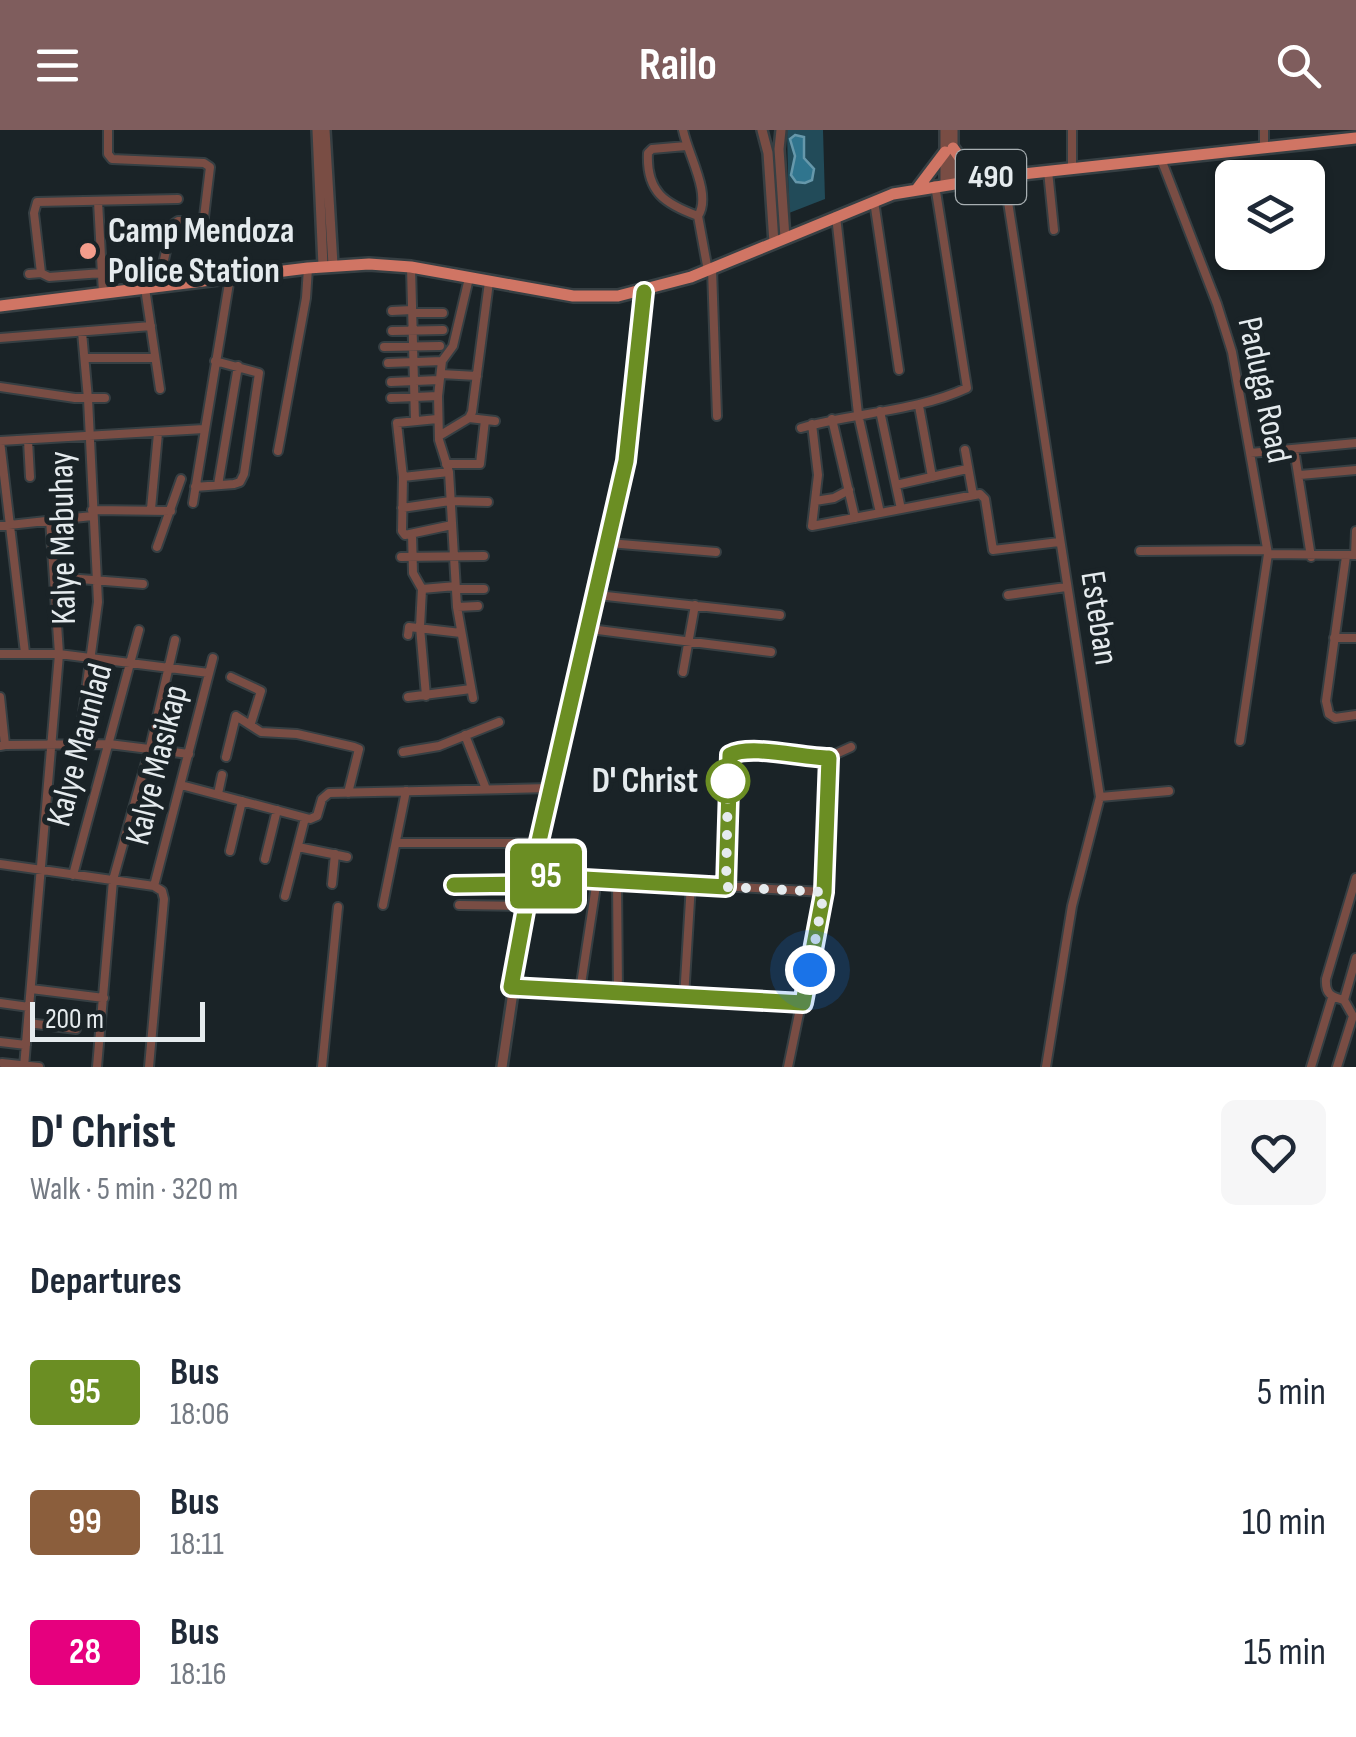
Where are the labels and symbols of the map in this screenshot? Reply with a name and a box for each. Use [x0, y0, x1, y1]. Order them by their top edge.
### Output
road number: 490 [956, 150, 1026, 204]
place label: Camp Mendoza Police Station [108, 210, 294, 293]
marker: Camp Mendoza Police Station [77, 240, 99, 262]
street label: Paduga Road [1228, 313, 1300, 467]
street label: Kalye Mabuhay [40, 451, 86, 625]
street label: Esteban [1070, 568, 1128, 668]
street label: Kalye Maunlad [38, 659, 122, 831]
street label: Kalye Masikap [116, 681, 198, 849]
place label: D' Christ [592, 760, 698, 803]
marker: D' Christ [707, 760, 749, 802]
line badge: 95 [501, 844, 591, 908]
your location [785, 945, 835, 995]
scale bar [30, 997, 205, 1041]

